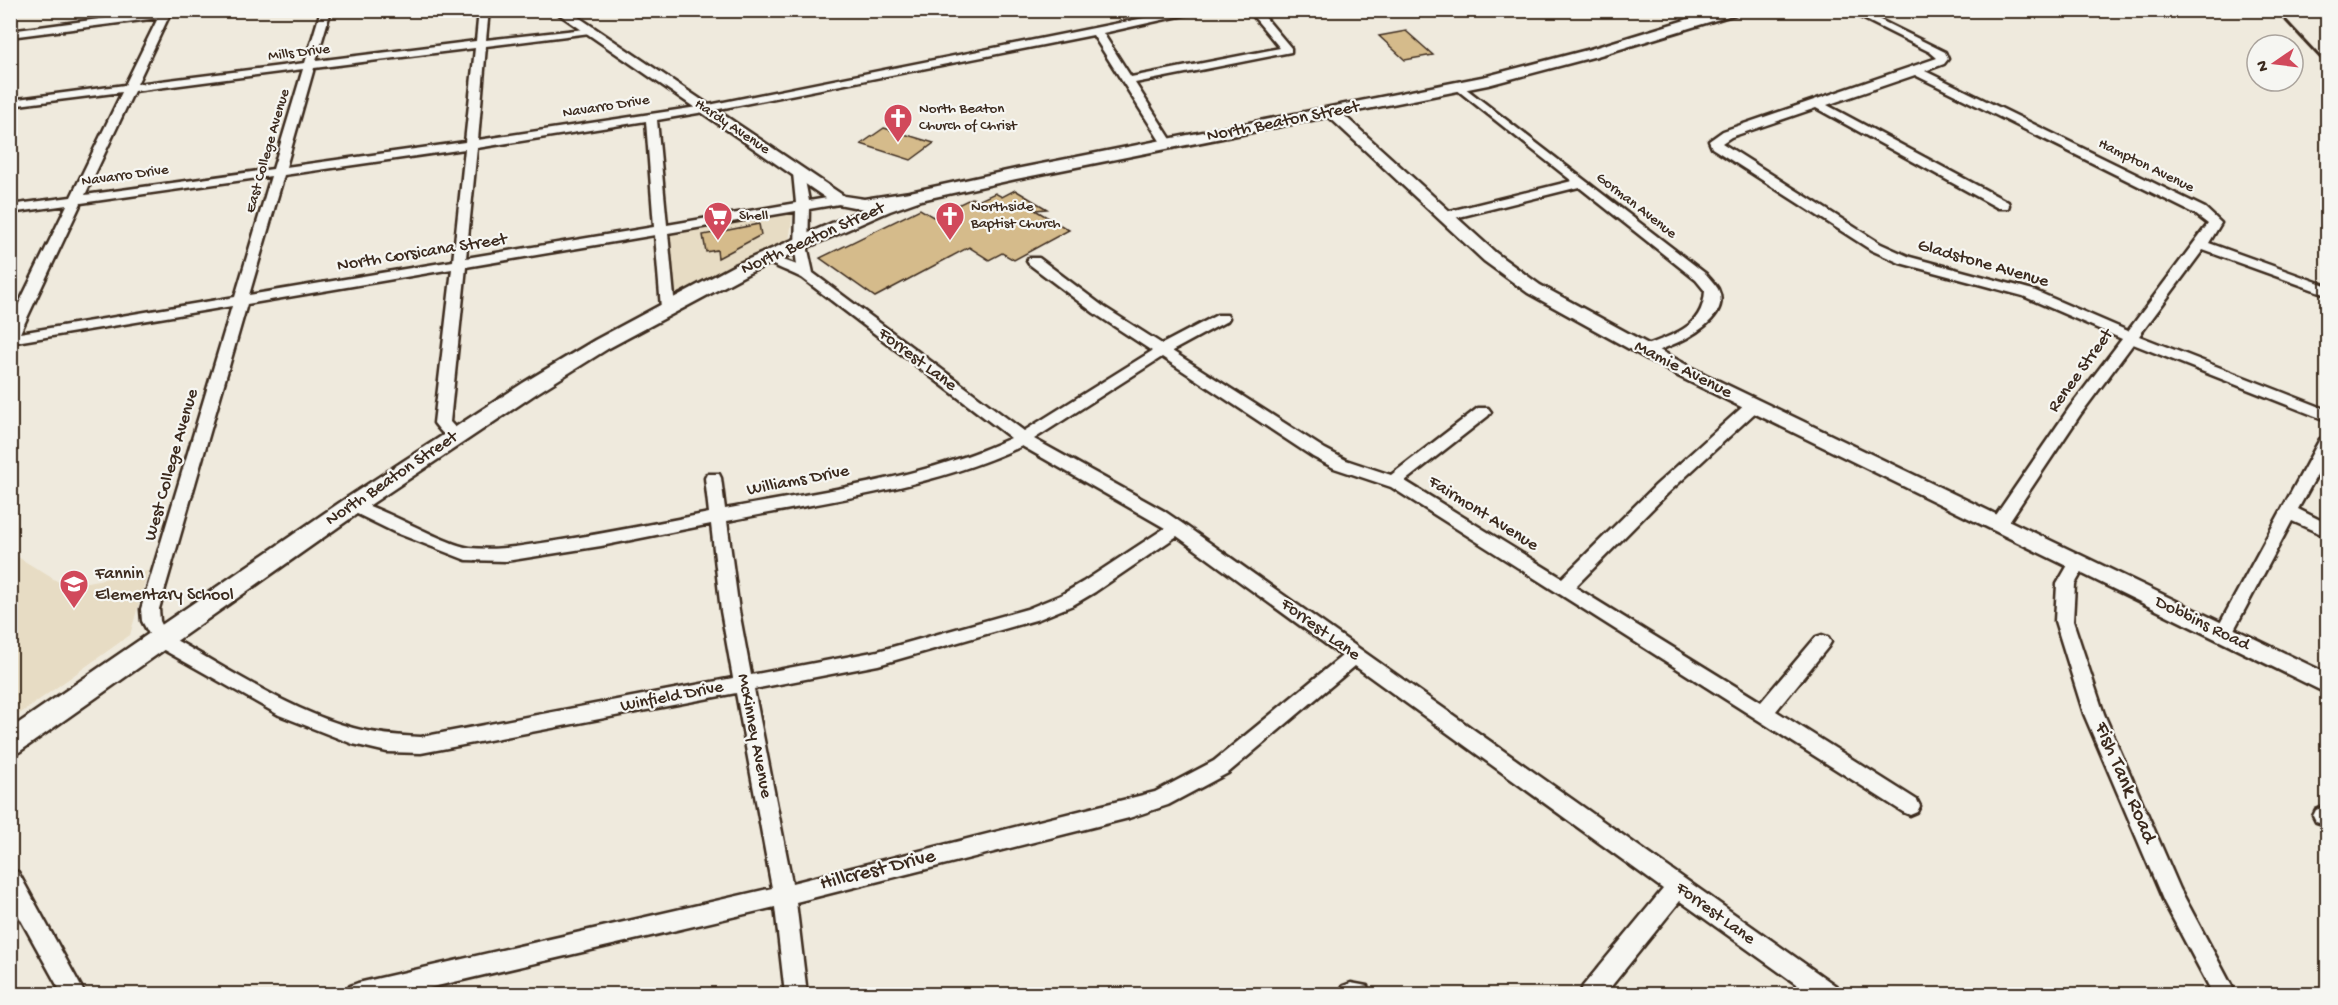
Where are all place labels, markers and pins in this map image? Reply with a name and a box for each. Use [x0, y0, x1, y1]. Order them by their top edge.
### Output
place label: North Beaton Church of Christ [919, 100, 1018, 135]
church icon: North Beaton Church of Christ [882, 102, 914, 144]
place label: Northside Baptist Church [970, 198, 1061, 233]
supermarket icon: Shell [702, 200, 734, 242]
church icon: Northside Baptist Church [934, 200, 966, 242]
place label: Shell [739, 207, 768, 225]
place label: Fannin Elementary School [94, 564, 234, 606]
school or university icon: Fannin Elementary School [58, 568, 90, 610]

